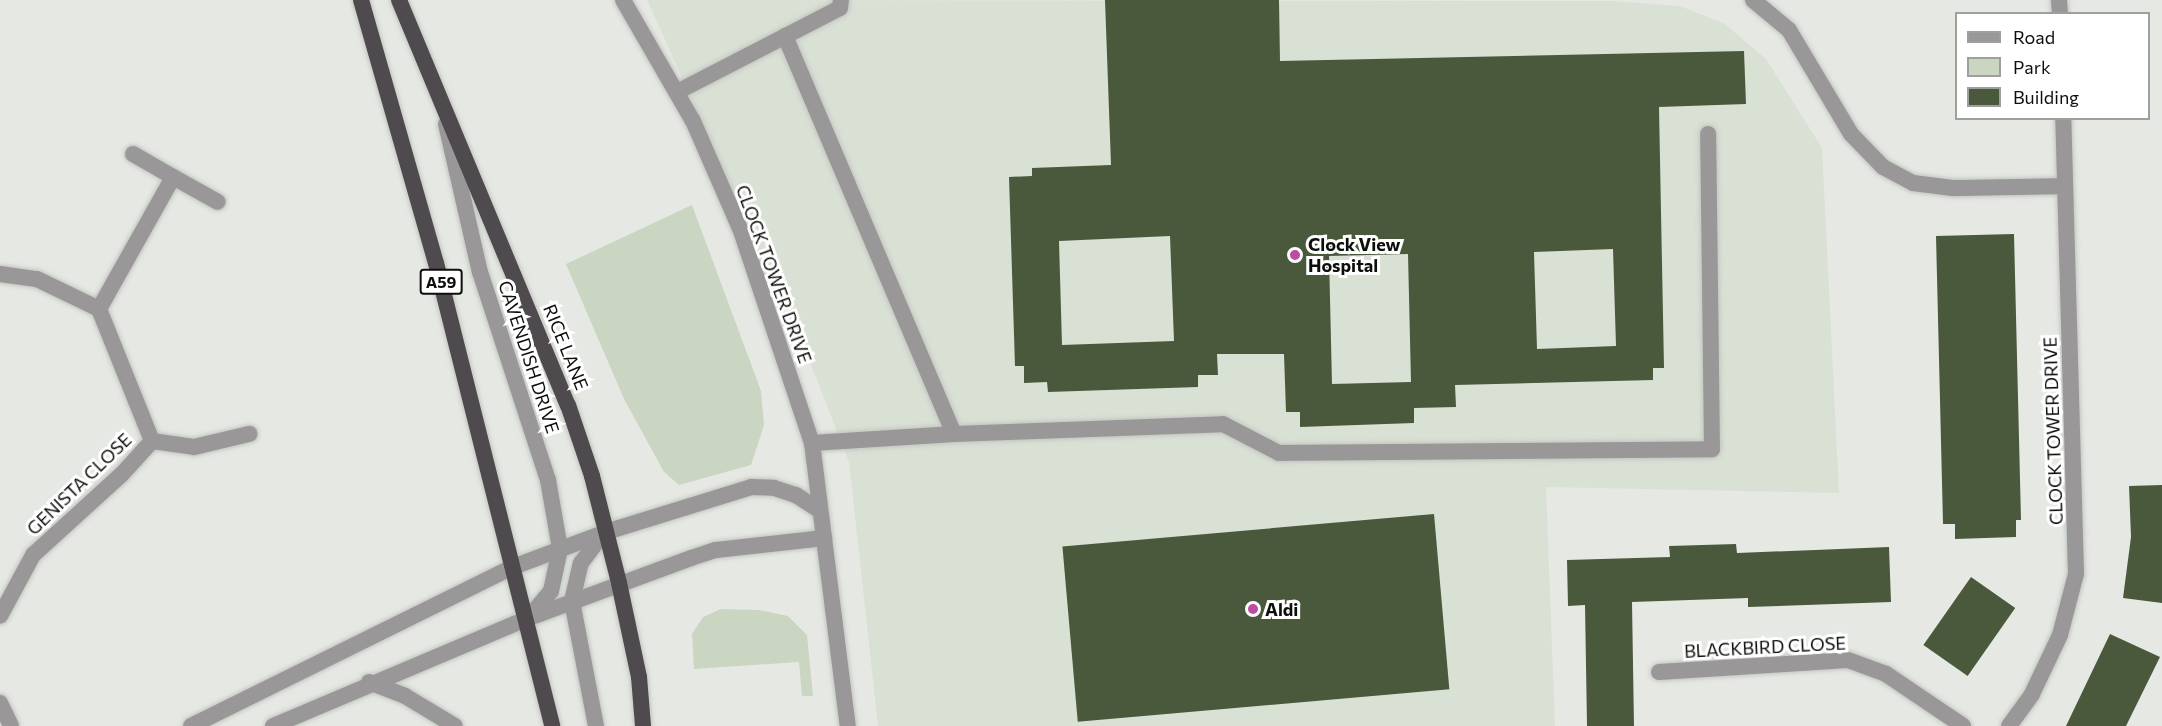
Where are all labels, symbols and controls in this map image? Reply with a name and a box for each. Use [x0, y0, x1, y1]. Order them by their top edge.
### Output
legend [1955, 12, 2150, 120]
text: Road [2013, 26, 2055, 48]
text: Park [2013, 56, 2051, 78]
text: Building [2013, 86, 2079, 108]
street label: CLOCK TOWER DRIVE [732, 182, 816, 366]
place label: Clock View Hospital [1308, 234, 1400, 276]
marker: Clock View Hospital [1286, 246, 1304, 264]
road number: A59 [418, 269, 464, 295]
street label: CAVENDISH DRIVE [494, 278, 564, 436]
street label: RICE LANE [539, 301, 593, 393]
street label: CLOCK TOWER DRIVE [2039, 337, 2067, 525]
street label: GENISTA CLOSE [22, 429, 136, 539]
place label: Aldi [1265, 598, 1298, 620]
marker: Aldi [1246, 602, 1260, 616]
street label: BLACKBIRD CLOSE [1684, 632, 1846, 662]

